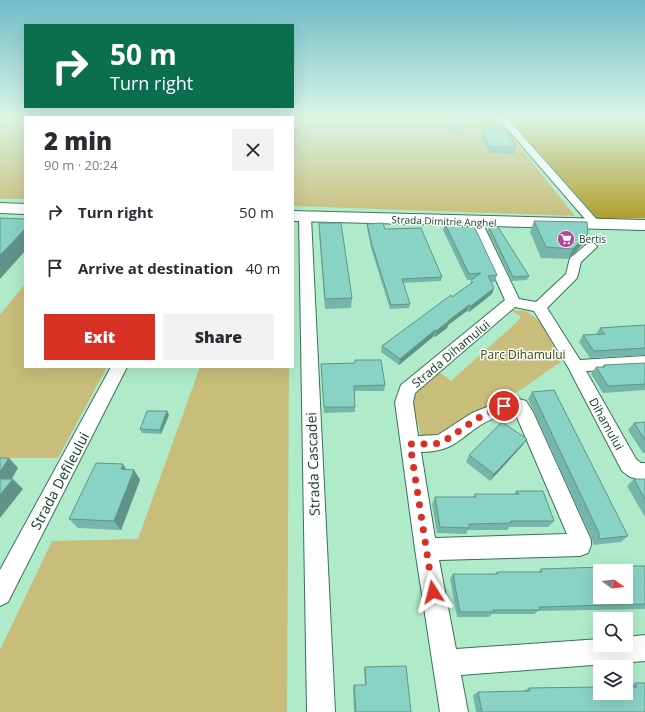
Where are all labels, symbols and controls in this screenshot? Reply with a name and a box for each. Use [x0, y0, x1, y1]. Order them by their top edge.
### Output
text: 50 m [110, 35, 177, 73]
icon: right [44, 40, 96, 92]
text: Turn right [110, 71, 193, 95]
text: 2 min [44, 124, 112, 157]
button: close [232, 129, 274, 171]
text: 90 m · 20:24 [44, 156, 118, 174]
icon: right [44, 201, 66, 223]
text: Turn right [78, 202, 153, 222]
text: 50 m [239, 202, 274, 222]
street label: Strada Dimitrie Anghel [391, 212, 497, 230]
supermarket icon: Bertis [556, 229, 576, 249]
place label: Bertis [579, 232, 606, 246]
icon: arrive [44, 257, 66, 279]
text: Arrive at destination [78, 258, 233, 278]
text: 40 m [245, 258, 280, 278]
button: Exit [44, 314, 155, 360]
button: Share [163, 314, 274, 360]
street label: Strada Dihamului [408, 316, 493, 391]
park label: Parc Dihamului [480, 346, 566, 363]
pin [487, 389, 521, 423]
street label: Dihamului [585, 394, 628, 453]
icon: arrive [493, 395, 515, 417]
street label: Strada Cascadei [301, 412, 324, 516]
street label: Strada Defileului [26, 429, 93, 533]
north arrow [593, 564, 633, 604]
map controls [593, 564, 633, 700]
position arrow [412, 571, 454, 613]
button: search [593, 612, 633, 652]
button: layers [593, 660, 633, 700]

